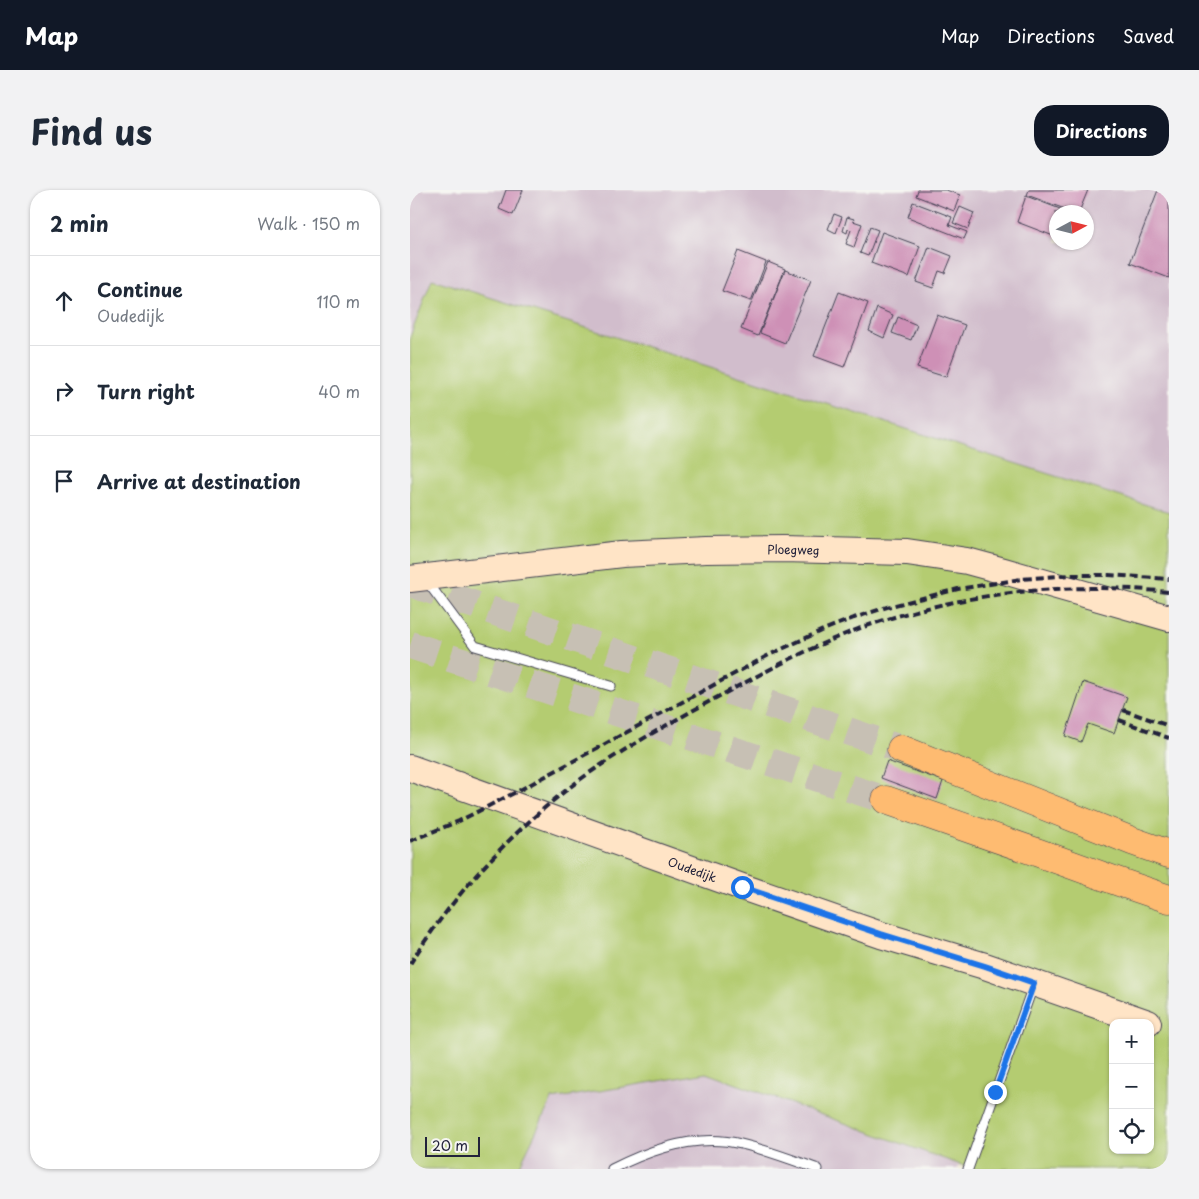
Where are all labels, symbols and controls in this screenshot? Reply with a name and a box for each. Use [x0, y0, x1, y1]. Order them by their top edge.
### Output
text: Map [25, 17, 78, 53]
text: Map [941, 22, 979, 49]
text: Directions [1007, 22, 1095, 49]
text: Saved [1123, 22, 1174, 49]
text: Find us [30, 104, 152, 157]
button: Directions [1034, 105, 1169, 156]
north arrow [1049, 205, 1094, 250]
text: 2 min [50, 207, 109, 239]
text: Walk · 150 m [257, 211, 360, 235]
text: Continue [97, 275, 183, 303]
icon: ahead [50, 287, 78, 315]
text: 110 m [317, 289, 360, 313]
text: Oudedijk [97, 303, 165, 327]
icon: right [50, 377, 78, 405]
text: Turn right [97, 377, 195, 405]
text: 40 m [318, 379, 360, 403]
icon: arrive [50, 467, 78, 495]
text: Arrive at destination [97, 467, 301, 495]
street label: Ploegweg [767, 540, 820, 559]
street label: Oudedijk [665, 852, 719, 886]
route start [731, 876, 754, 899]
map controls [1109, 1019, 1154, 1154]
button: + [1109, 1019, 1154, 1064]
button: − [1109, 1064, 1154, 1109]
route end [984, 1081, 1007, 1104]
button: locate [1109, 1109, 1154, 1154]
scale bar [425, 1134, 480, 1157]
text: 20 m [432, 1135, 468, 1156]

